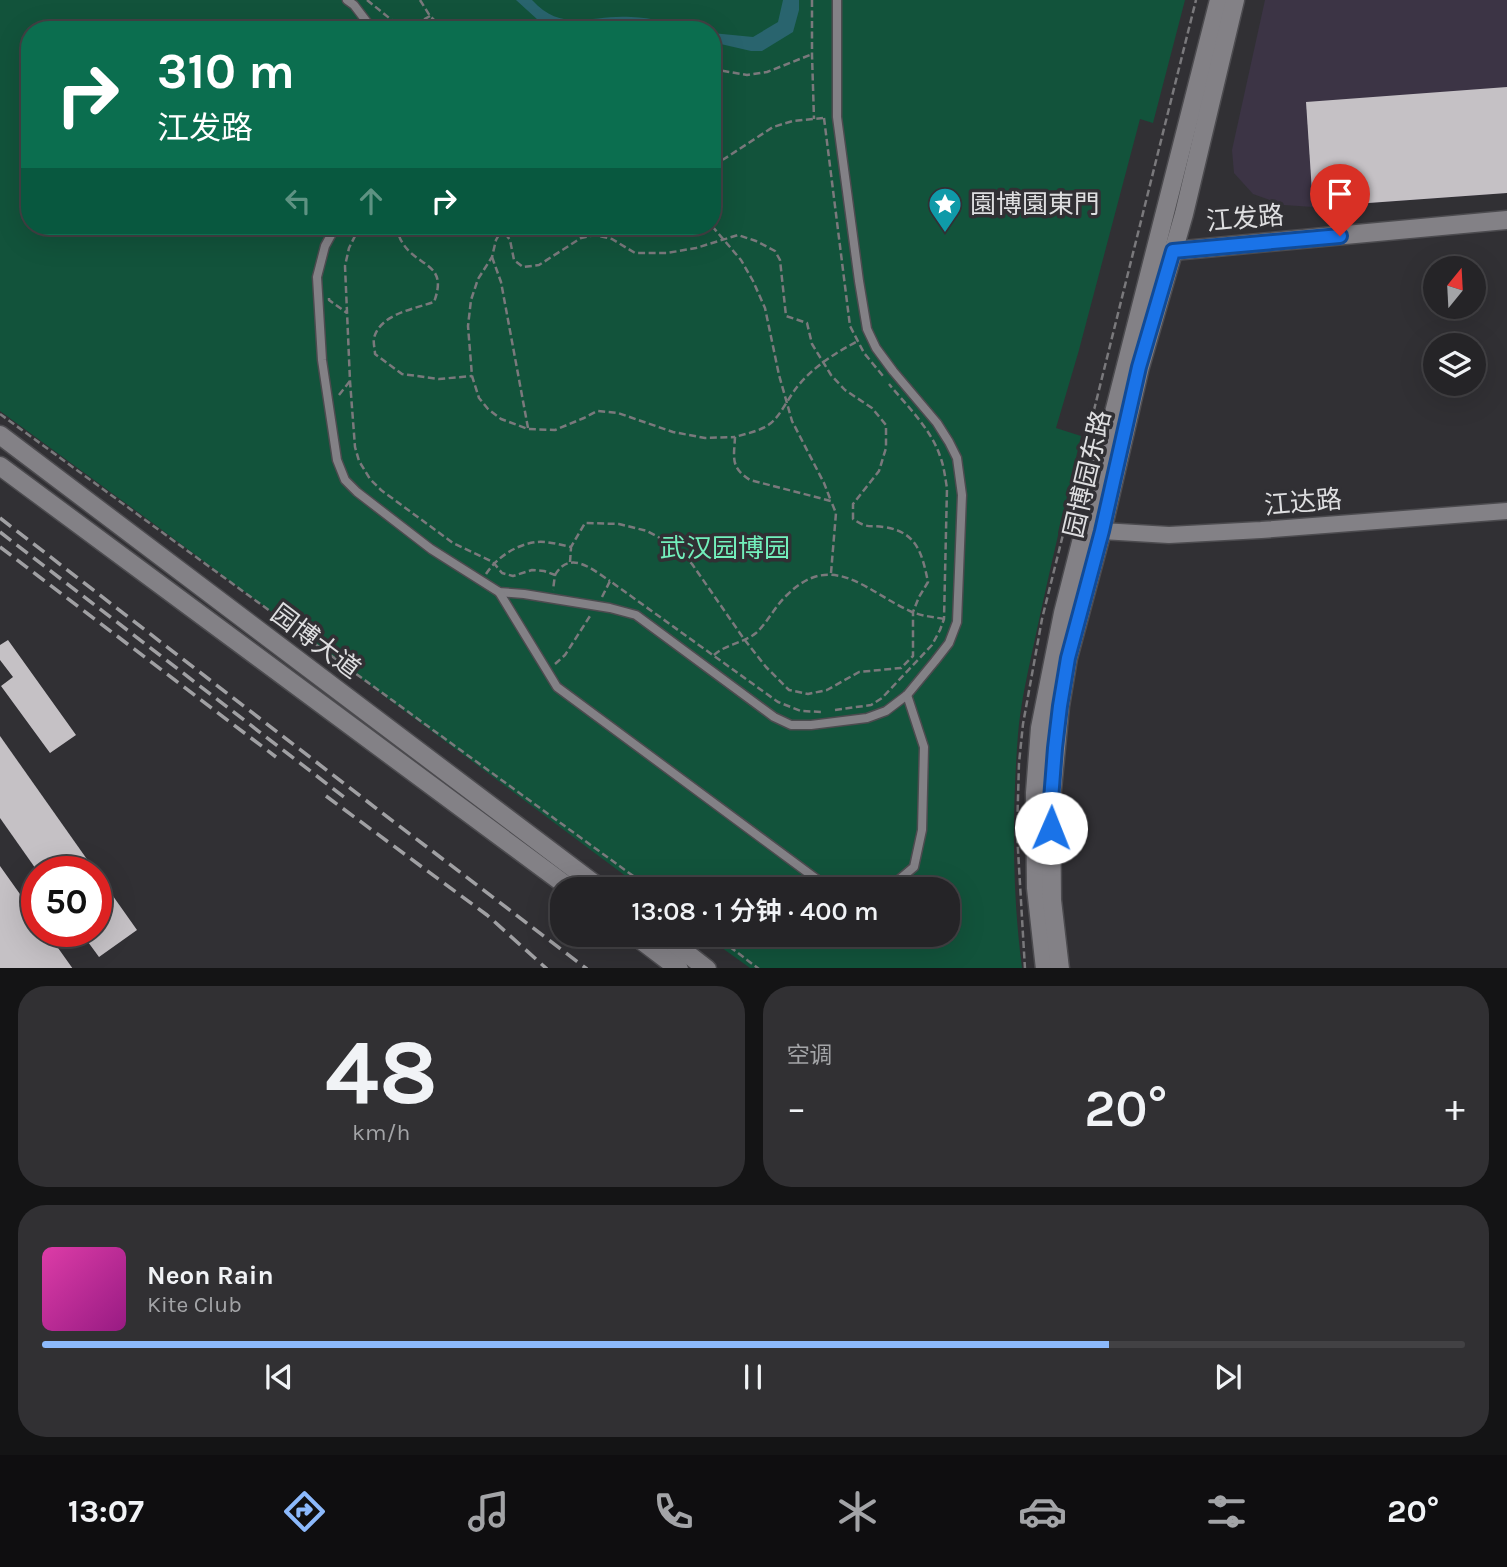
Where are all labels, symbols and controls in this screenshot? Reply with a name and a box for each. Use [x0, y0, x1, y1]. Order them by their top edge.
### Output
text: 310 m [157, 43, 295, 100]
icon: right [42, 49, 133, 140]
text: 江发路 [157, 110, 253, 147]
pin [1310, 164, 1370, 236]
icon: arrive [1321, 175, 1359, 213]
icon: left [279, 182, 317, 220]
icon: ahead [352, 182, 390, 220]
icon: right [425, 182, 463, 220]
place icon: 園博園東門 [926, 185, 964, 234]
place label: 園博園東門 [970, 189, 1100, 220]
street label: 江发路 [1205, 200, 1285, 237]
north arrow [1423, 256, 1486, 318]
map controls [1423, 256, 1486, 396]
button: layers [1423, 333, 1486, 396]
street label: 园博园东路 [1058, 407, 1117, 541]
street label: 江达路 [1263, 484, 1343, 521]
park label: 武汉园博园 [660, 533, 790, 564]
street label: 园博大道 [265, 598, 367, 685]
position arrow [1014, 791, 1088, 865]
speed limit sign: 50 [21, 856, 112, 947]
text: 13:08 · 1 分钟 · 400 m [631, 896, 879, 927]
text: 48 [325, 1020, 438, 1126]
text: 空调 [787, 1042, 833, 1069]
text: 20° [1084, 1078, 1167, 1139]
text: − [787, 1086, 806, 1131]
text: + [1445, 1086, 1465, 1131]
text: km/h [352, 1119, 410, 1146]
text: Neon Rain [147, 1260, 274, 1291]
text: Kite Club [147, 1291, 242, 1318]
icon: previous [260, 1358, 298, 1396]
icon: pause [734, 1358, 772, 1396]
icon: next [1209, 1358, 1247, 1396]
icon: directions [280, 1487, 329, 1536]
icon: music [464, 1487, 513, 1536]
icon: phone [649, 1487, 698, 1536]
icon: climate [833, 1487, 882, 1536]
icon: car [1018, 1487, 1067, 1536]
icon: filters [1202, 1487, 1251, 1536]
text: 13:07 [68, 1493, 144, 1530]
text: 20° [1387, 1493, 1439, 1530]

